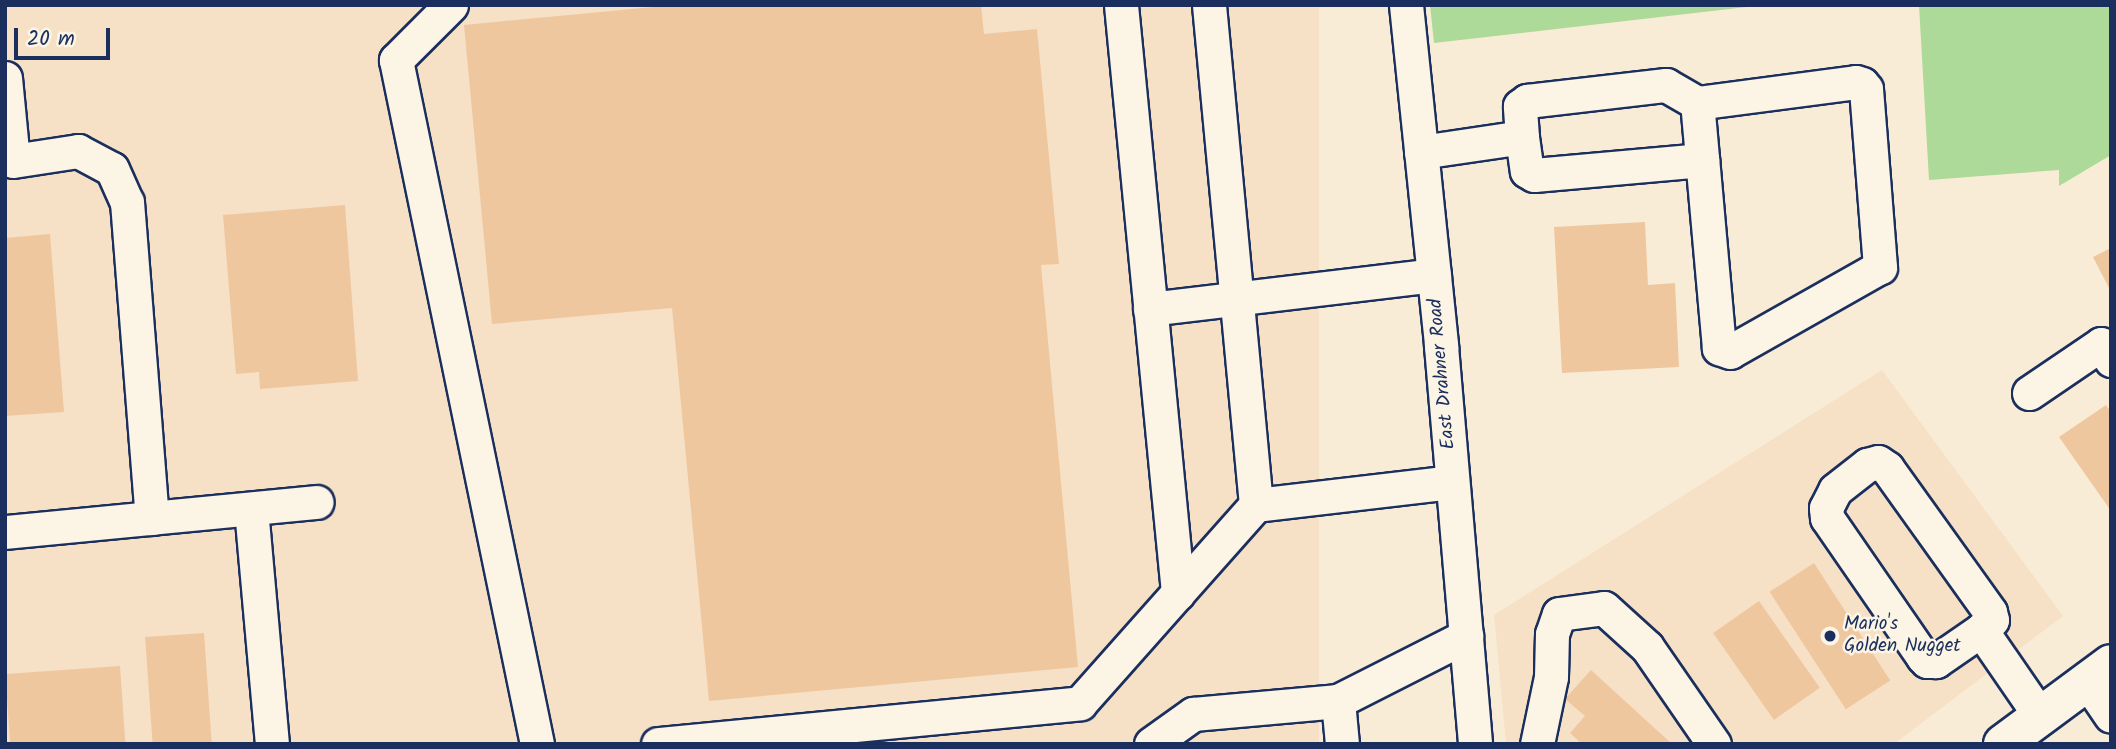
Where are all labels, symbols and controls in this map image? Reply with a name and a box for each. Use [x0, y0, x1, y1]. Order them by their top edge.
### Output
scale bar [18, 14, 114, 58]
text: 20 m [27, 23, 75, 56]
street label: East Drahner Road [1425, 298, 1461, 450]
place label: Mario's Golden Nugget [1844, 614, 1961, 658]
marker: Mario's Golden Nugget [1822, 628, 1838, 644]

